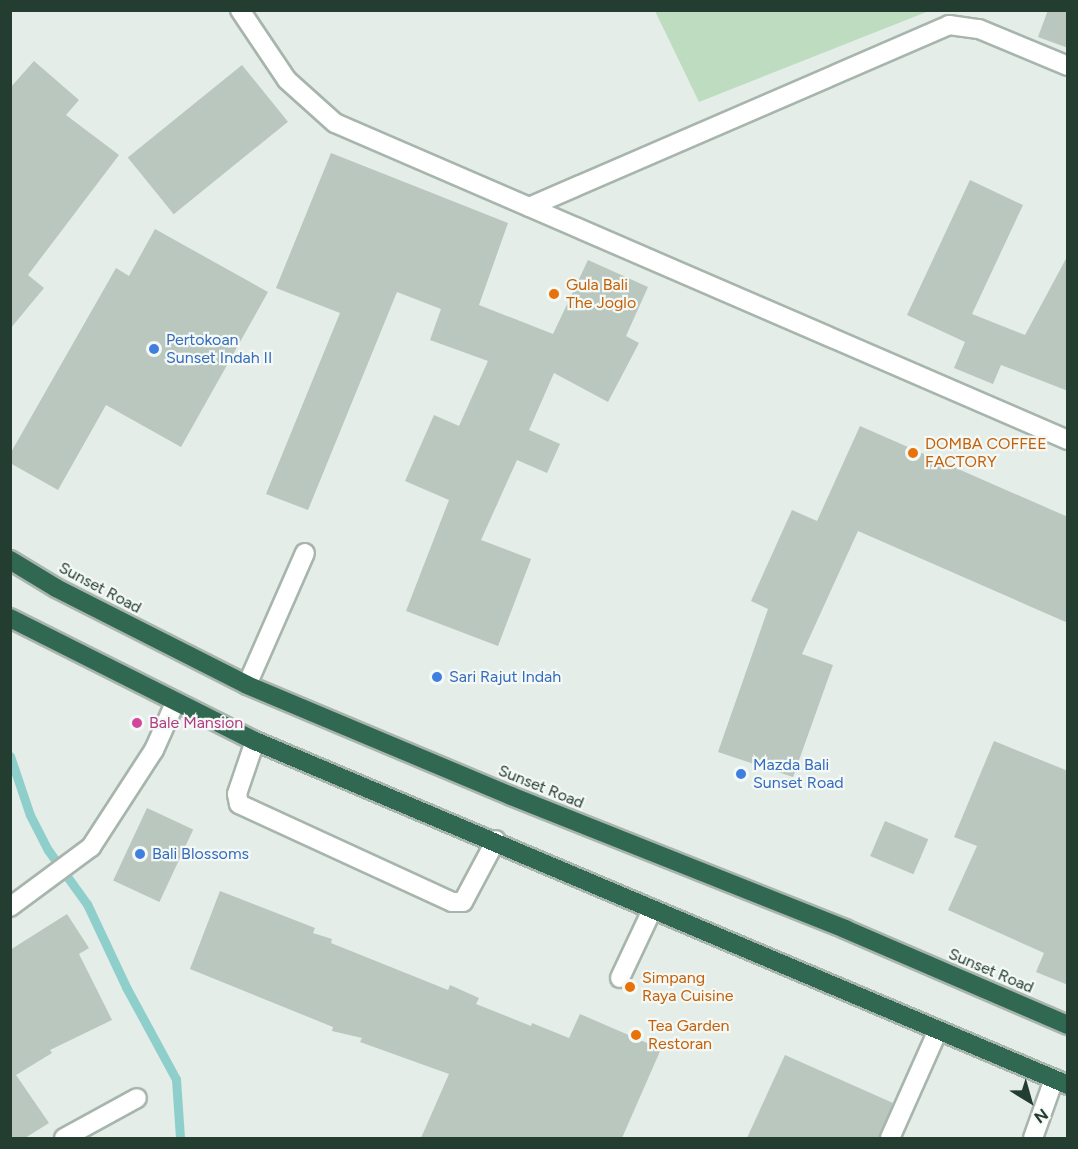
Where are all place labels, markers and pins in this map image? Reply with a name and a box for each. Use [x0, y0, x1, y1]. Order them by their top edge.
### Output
place label: Gula Bali The Joglo [566, 275, 636, 313]
marker: Gula Bali The Joglo [547, 287, 561, 301]
place label: Pertokoan Sunset Indah II [166, 330, 272, 368]
marker: Pertokoan Sunset Indah II [147, 342, 161, 356]
place label: DOMBA COFFEE FACTORY [925, 434, 1047, 472]
marker: DOMBA COFFEE FACTORY [906, 446, 920, 460]
place label: Sari Rajut Indah [449, 667, 561, 687]
marker: Sari Rajut Indah [430, 670, 444, 684]
place label: Bale Mansion [149, 713, 243, 733]
marker: Bale Mansion [130, 716, 144, 730]
place label: Mazda Bali Sunset Road [753, 755, 844, 793]
marker: Mazda Bali Sunset Road [734, 767, 748, 781]
place label: Bali Blossoms [152, 844, 249, 864]
marker: Bali Blossoms [133, 847, 147, 861]
place label: Simpang Raya Cuisine [642, 968, 733, 1006]
marker: Simpang Raya Cuisine [623, 980, 637, 994]
place label: Tea Garden Restoran [648, 1016, 729, 1054]
marker: Tea Garden Restoran [629, 1028, 643, 1042]

